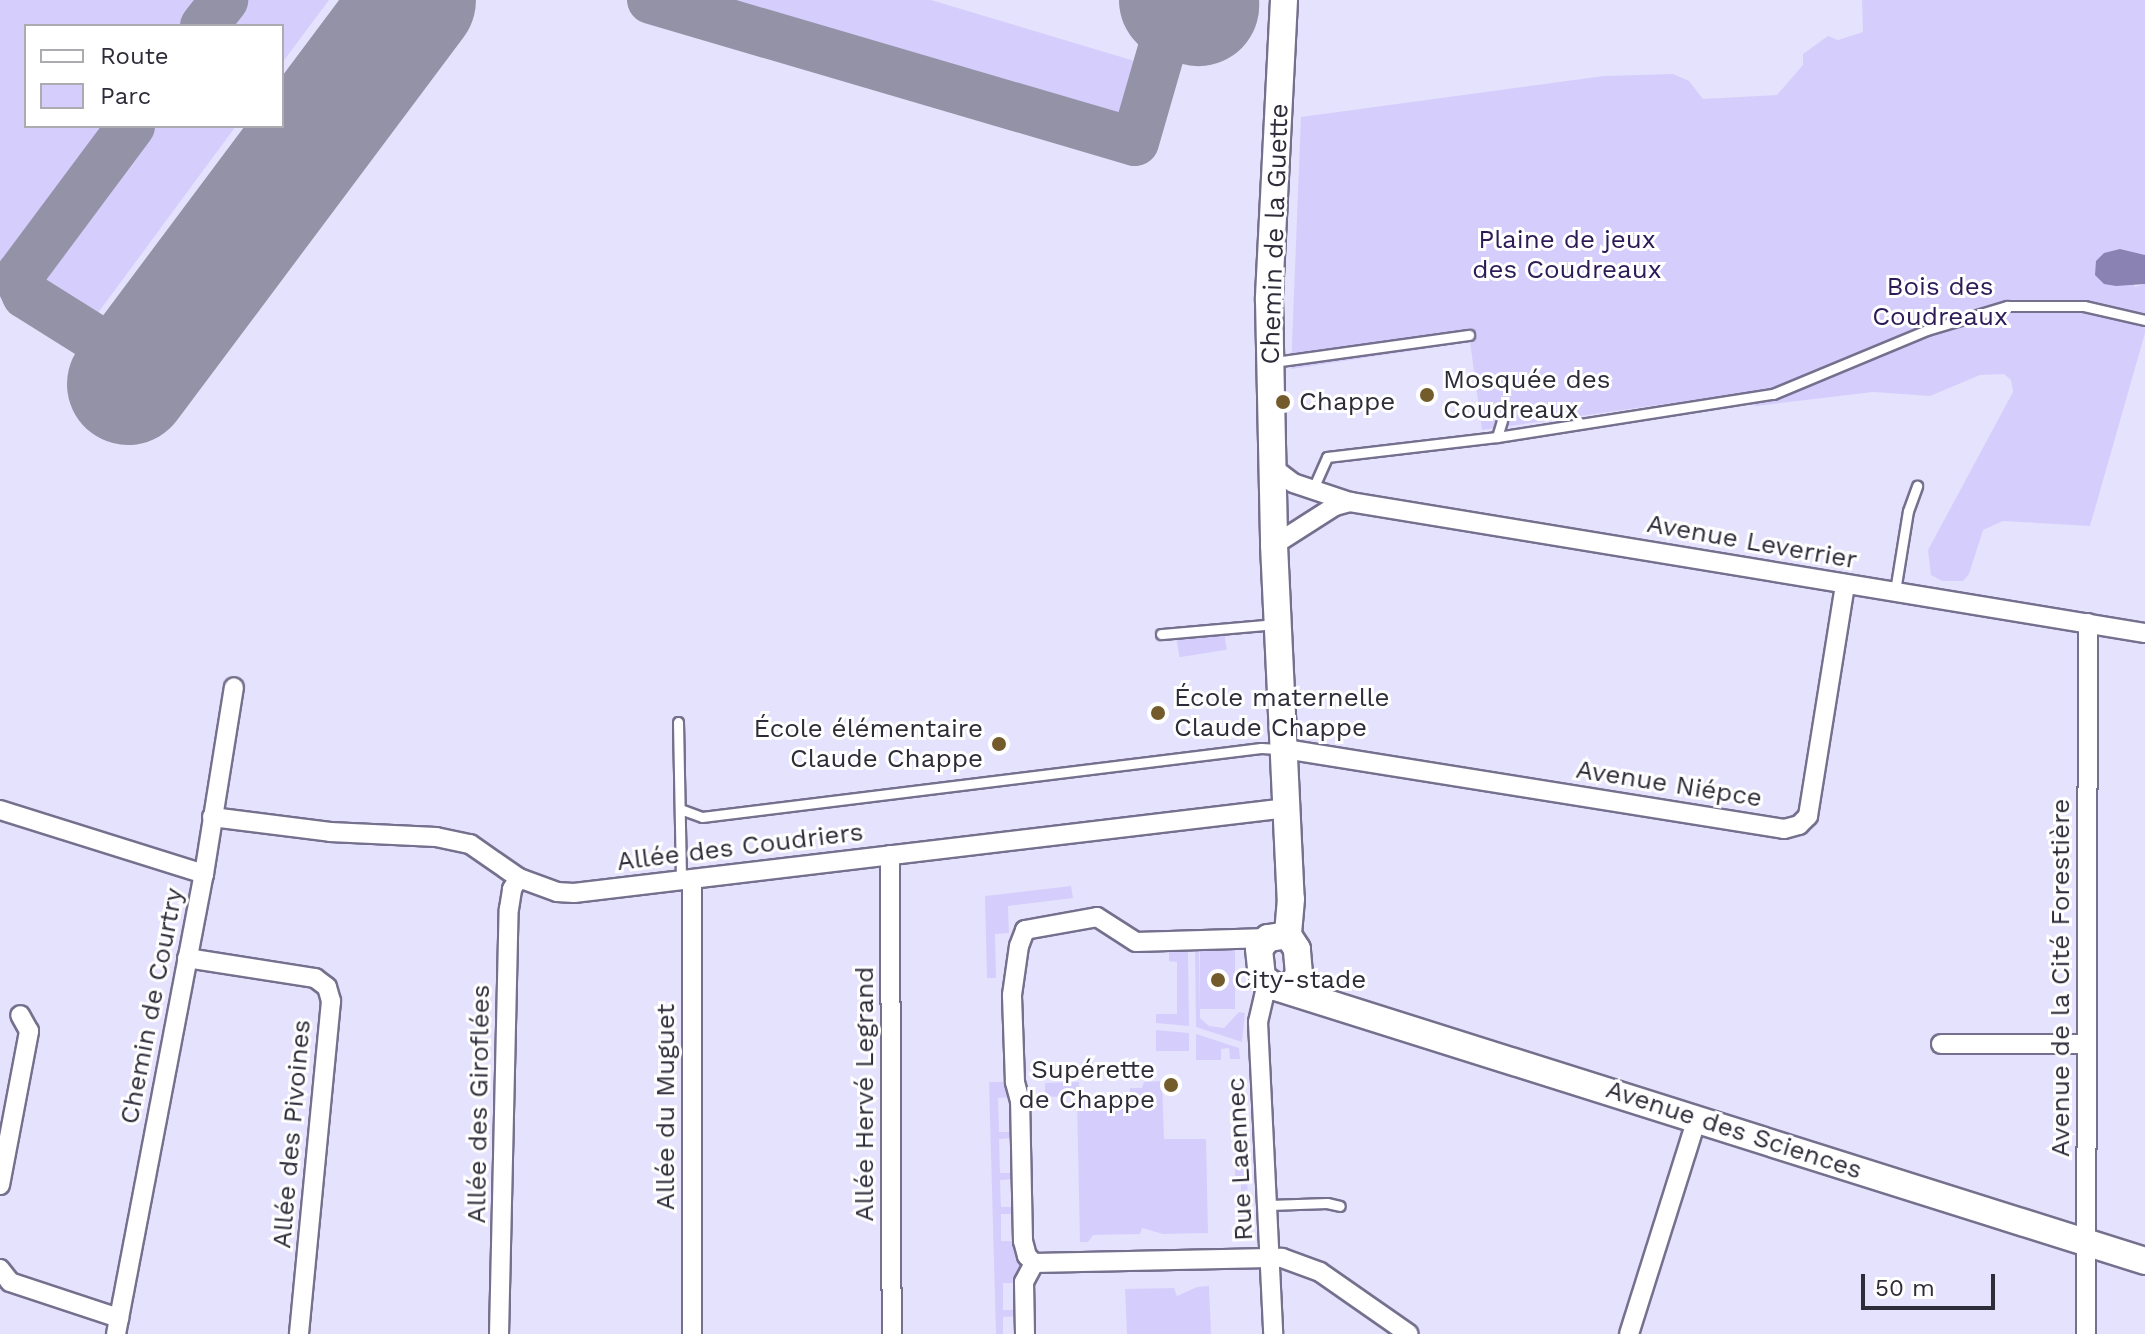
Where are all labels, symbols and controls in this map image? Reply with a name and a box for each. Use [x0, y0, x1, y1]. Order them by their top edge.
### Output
legend [24, 24, 284, 128]
text: Route [100, 42, 169, 70]
text: Parc [100, 82, 151, 110]
street label: Chemin de la Guette [1255, 103, 1295, 365]
park label: Plaine de jeux des Coudreaux [1472, 224, 1662, 286]
park label: Bois des Coudreaux [1872, 271, 2008, 332]
place label: Mosquée des Coudreaux [1443, 364, 1611, 426]
place label: Chappe [1299, 386, 1395, 418]
marker: Mosquée des Coudreaux [1418, 386, 1436, 404]
marker: Chappe [1274, 393, 1292, 411]
street label: Avenue Leverrier [1644, 508, 1860, 576]
place label: École maternelle Claude Chappe [1174, 682, 1390, 744]
marker: École maternelle Claude Chappe [1149, 704, 1167, 722]
place label: École élémentaire Claude Chappe [754, 713, 983, 774]
marker: École élémentaire Claude Chappe [990, 735, 1008, 753]
street label: Avenue Niépce [1574, 754, 1764, 814]
street label: Avenue de la Cité Forestière [2045, 799, 2077, 1157]
street label: Allée des Coudriers [615, 816, 865, 878]
street label: Chemin de Courtry [114, 885, 190, 1127]
place label: City-stade [1234, 964, 1366, 996]
street label: Allée Hervé Legrand [849, 966, 881, 1222]
marker: City-stade [1209, 971, 1227, 989]
street label: Allée des Giroflées [461, 984, 497, 1224]
street label: Allée du Muguet [650, 1004, 682, 1210]
street label: Allée des Pivoines [266, 1018, 318, 1250]
place label: Supérette de Chappe [1019, 1054, 1155, 1116]
street label: Avenue des Sciences [1602, 1074, 1866, 1186]
marker: Supérette de Chappe [1162, 1076, 1180, 1094]
street label: Rue Laennec [1220, 1076, 1260, 1242]
scale bar [1865, 1258, 1999, 1308]
text: 50 m [1875, 1274, 1935, 1302]

